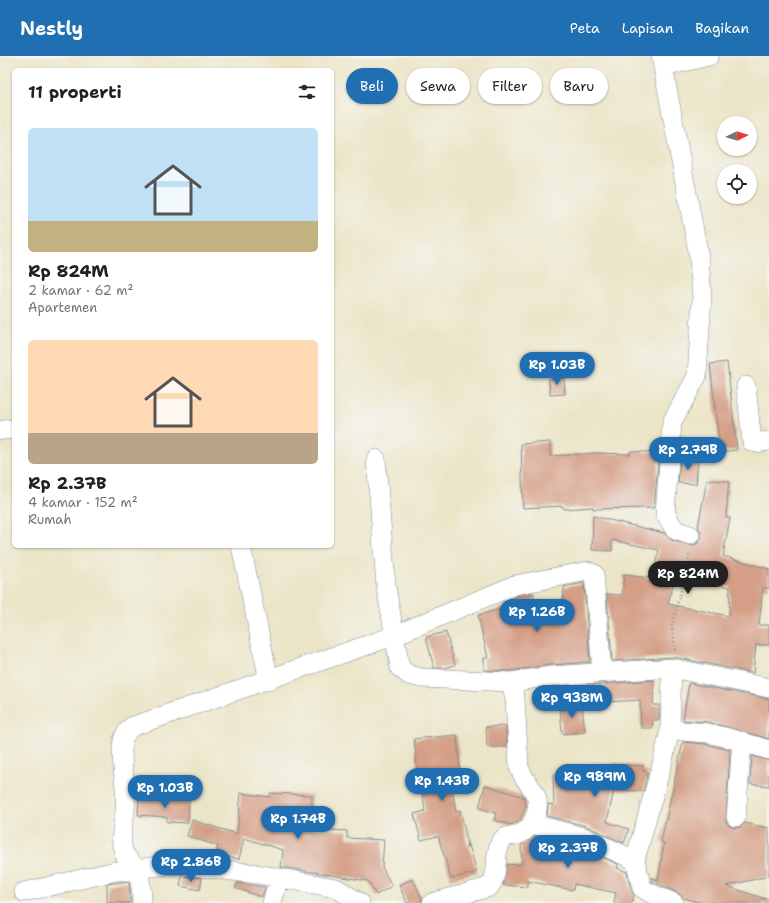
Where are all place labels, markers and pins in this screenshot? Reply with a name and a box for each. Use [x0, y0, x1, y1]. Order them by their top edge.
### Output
pin: Rp 1.03B [516, 352, 598, 386]
pin: Rp 2.79B [647, 437, 729, 471]
pin: Rp 824M [651, 561, 725, 595]
pin: Rp 1.26B [496, 599, 578, 633]
pin: Rp 938M [535, 685, 609, 719]
pin: Rp 989M [558, 764, 632, 798]
pin: Rp 1.43B [401, 768, 483, 802]
pin: Rp 1.03B [124, 775, 206, 809]
pin: Rp 1.74B [257, 806, 339, 840]
pin: Rp 2.37B [527, 835, 609, 869]
pin: Rp 2.86B [150, 849, 232, 883]

